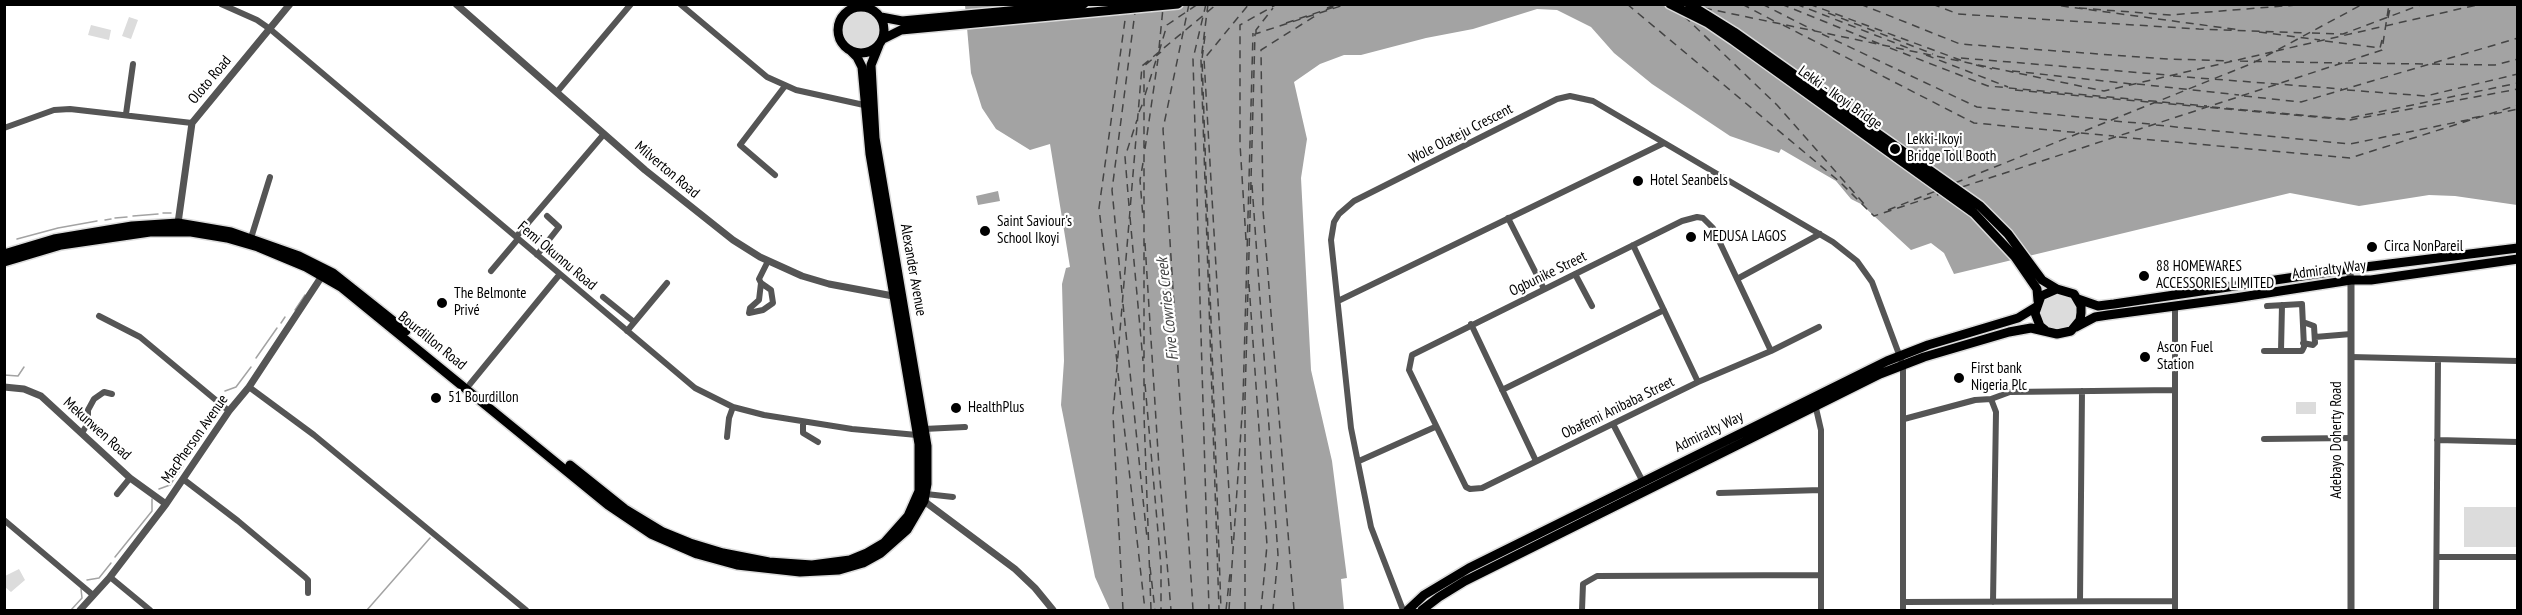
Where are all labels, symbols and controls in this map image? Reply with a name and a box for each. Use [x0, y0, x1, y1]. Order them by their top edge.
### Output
street label: Oloto Road [185, 52, 235, 108]
street label: Lekki - Ikoyi Bridge [1794, 62, 1886, 134]
street label: Wole Olateju Crescent [1406, 100, 1516, 168]
place label: Lekki-Ikoyi Bridge Toll Booth [1907, 131, 1996, 166]
street label: Milverton Road [631, 138, 703, 202]
marker: Lekki-Ikoyi Bridge Toll Booth [1888, 142, 1902, 156]
place label: Hotel Seanbels [1650, 172, 1728, 190]
marker: Hotel Seanbels [1631, 174, 1645, 188]
place label: Saint Saviour's School Ikoyi [997, 213, 1072, 248]
street label: Femi Okunnu Road [514, 218, 600, 294]
street label: Alexander Avenue [896, 223, 930, 317]
marker: Saint Saviour's School Ikoyi [978, 224, 992, 238]
place label: MEDUSA LAGOS [1703, 228, 1787, 246]
marker: MEDUSA LAGOS [1684, 230, 1698, 244]
place label: Circa NonPareil [2384, 238, 2463, 256]
marker: Circa NonPareil [2365, 240, 2379, 254]
street label: Ogbunike Street [1506, 248, 1590, 300]
water label: Five Cowries Creek [1153, 257, 1183, 361]
street label: Admiralty Way [2291, 257, 2367, 283]
place label: 88 HOMEWARES ACCESSORIES LIMITED [2156, 258, 2274, 293]
marker: 88 HOMEWARES ACCESSORIES LIMITED [2137, 269, 2151, 283]
place label: The Belmonte Privé [454, 285, 526, 320]
marker: The Belmonte Privé [435, 296, 449, 310]
street label: Bourdillon Road [394, 308, 470, 374]
place label: Ascon Fuel Station [2157, 339, 2213, 374]
marker: Ascon Fuel Station [2138, 350, 2152, 364]
place label: First bank Nigeria Plc [1971, 360, 2027, 395]
marker: First bank Nigeria Plc [1952, 371, 1966, 385]
street label: Obafemi Anibaba Street [1559, 373, 1677, 443]
street label: Adebayo Doherty Road [2328, 381, 2346, 499]
place label: 51 Bourdillon [448, 389, 519, 407]
street label: MacPherson Avenue [158, 391, 232, 487]
marker: 51 Bourdillon [429, 391, 443, 405]
street label: Mekunwen Road [59, 394, 135, 464]
place label: HealthPlus [968, 399, 1024, 417]
marker: HealthPlus [949, 401, 963, 415]
street label: Admiralty Way [1672, 408, 1746, 456]

